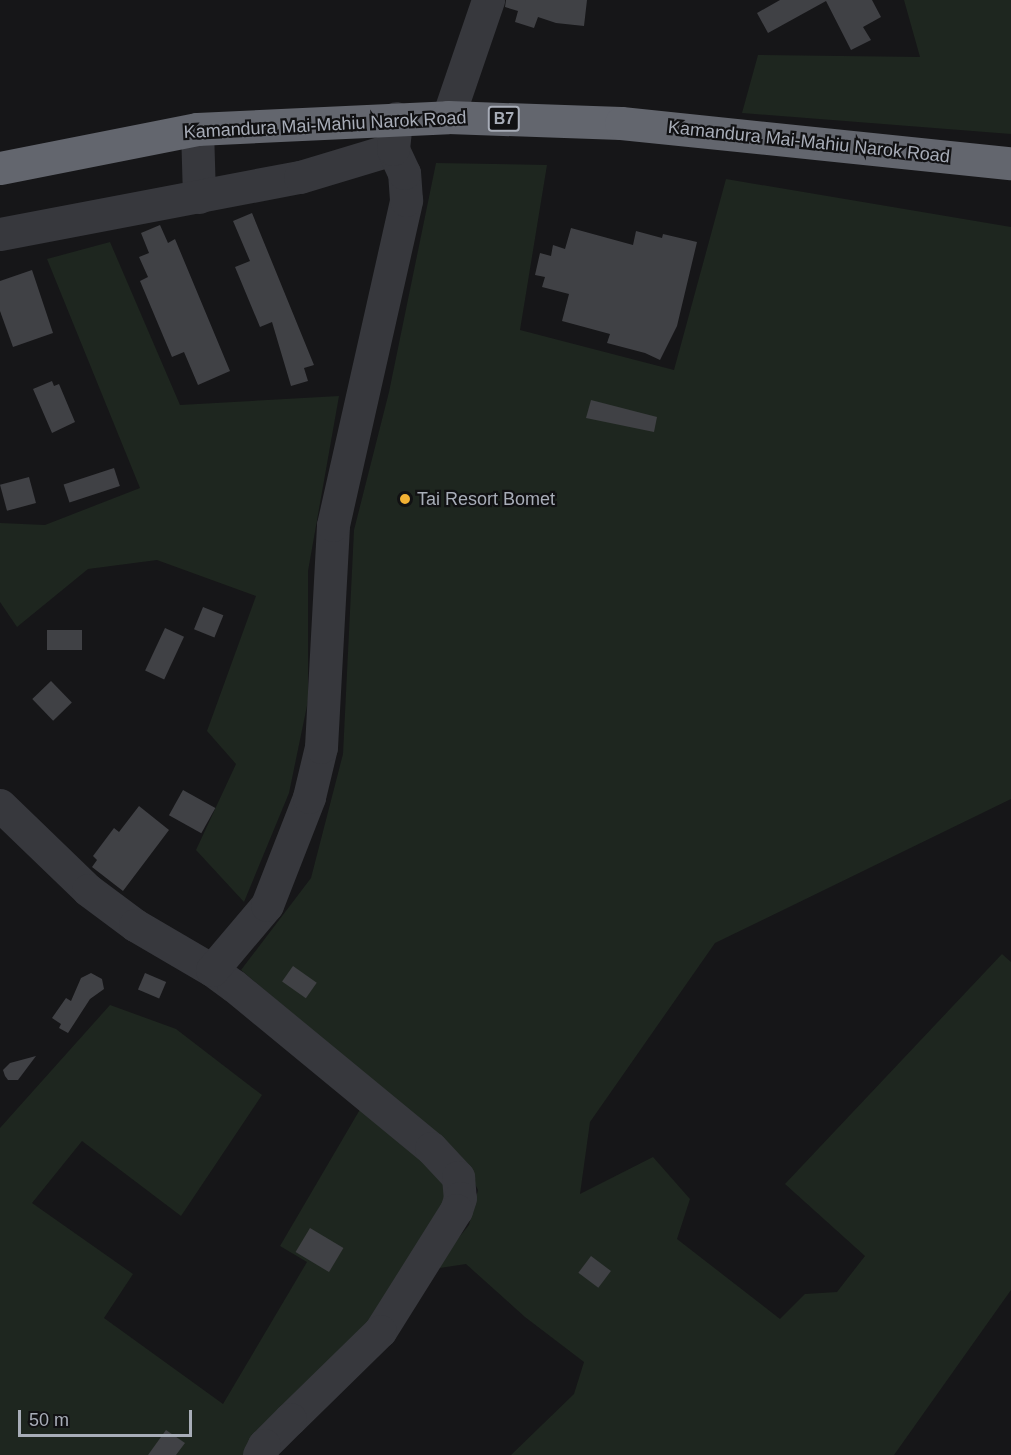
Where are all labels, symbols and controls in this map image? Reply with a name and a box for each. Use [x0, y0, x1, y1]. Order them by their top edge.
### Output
road number: B7 [488, 106, 520, 132]
street label: Kamandura Mai-Mahiu Narok Road [183, 107, 467, 143]
street label: Kamandura Mai-Mahiu Narok Road [667, 116, 951, 168]
place label: Tai Resort Bomet [417, 488, 555, 510]
marker: Tai Resort Bomet [398, 492, 412, 506]
scale bar [21, 1398, 195, 1436]
text: 50 m [29, 1410, 69, 1430]

